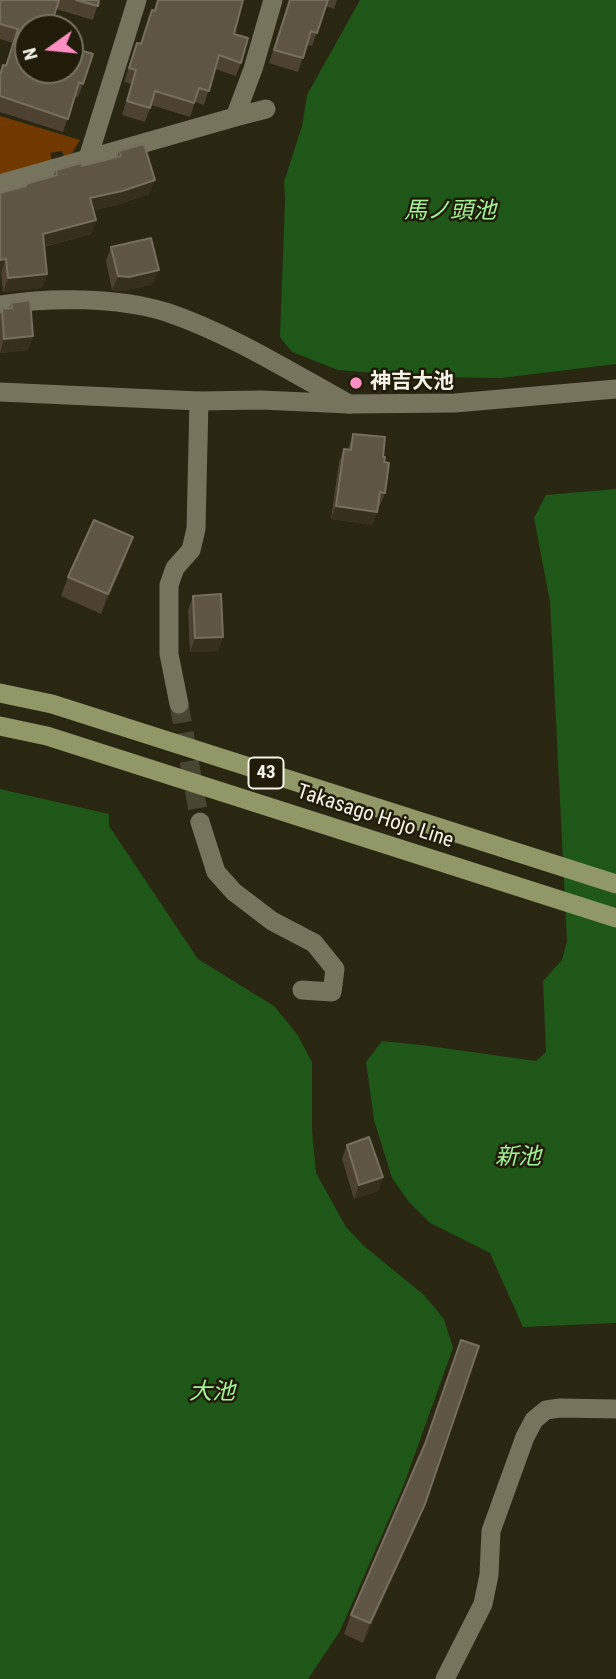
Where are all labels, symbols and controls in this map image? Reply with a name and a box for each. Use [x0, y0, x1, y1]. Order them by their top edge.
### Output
north arrow [14, 14, 84, 84]
text: N [18, 45, 43, 63]
water label: 馬ノ頭池 [404, 198, 496, 226]
place label: 神吉大池 [370, 370, 454, 396]
marker: 神吉大池 [348, 375, 364, 391]
road number: 43 [248, 758, 284, 788]
street label: Takasago Hojo Line [294, 780, 456, 854]
water label: 新池 [495, 1144, 541, 1172]
water label: 大池 [189, 1379, 235, 1407]

